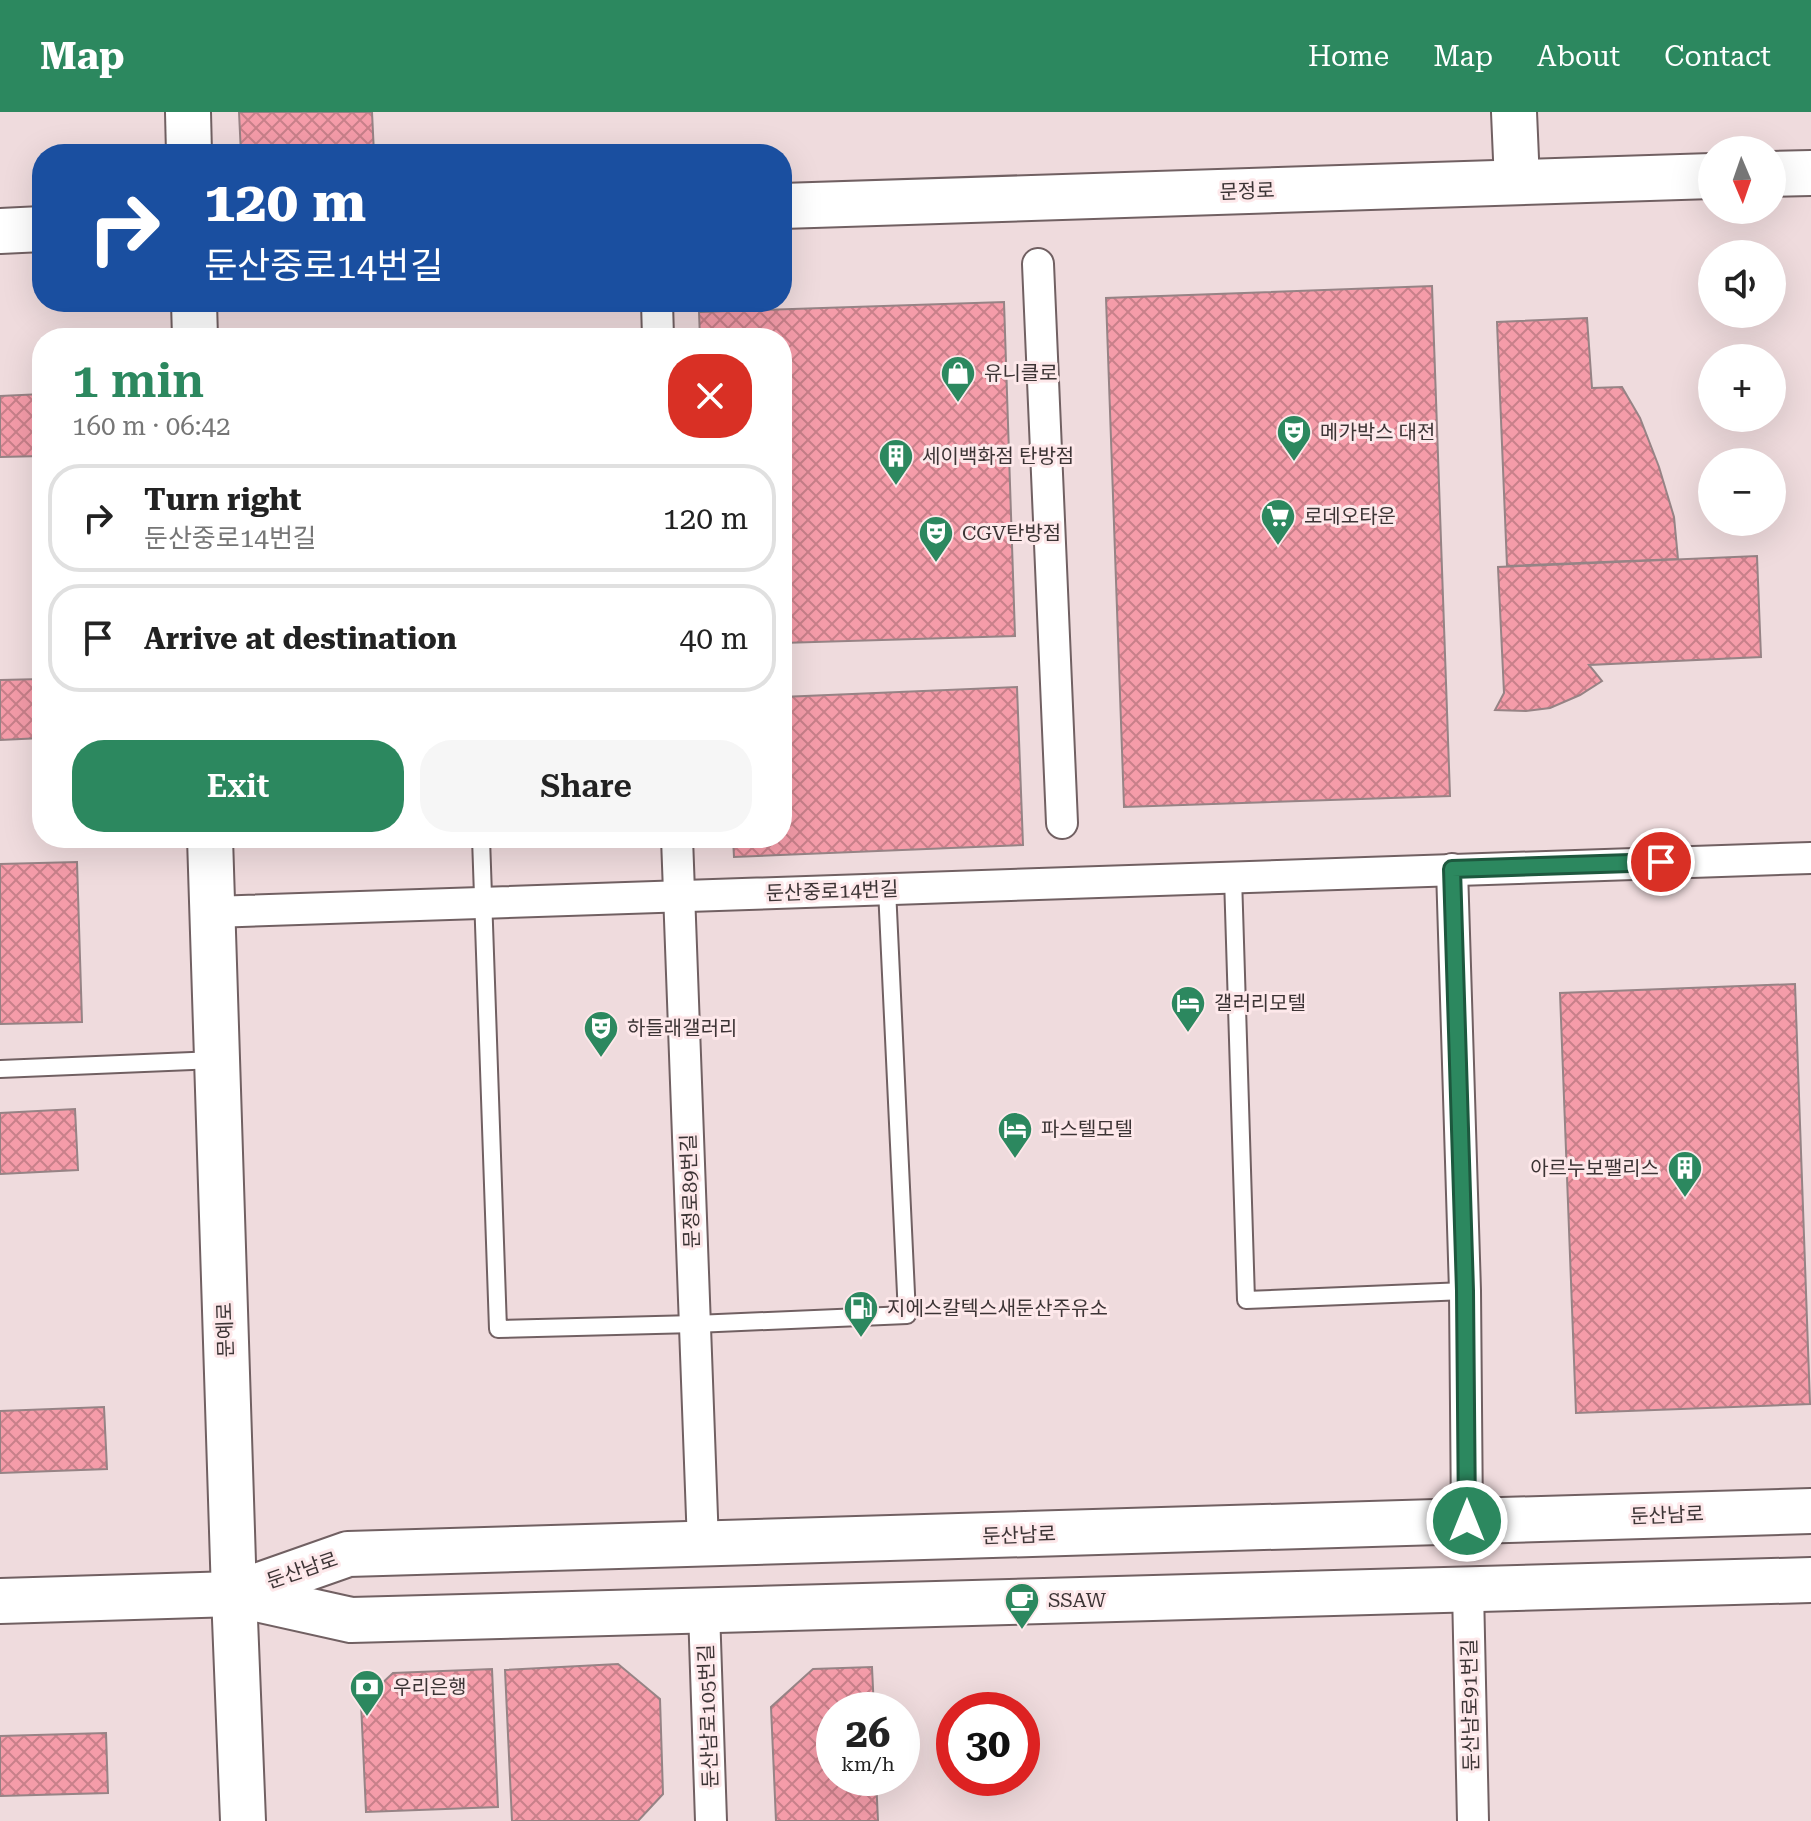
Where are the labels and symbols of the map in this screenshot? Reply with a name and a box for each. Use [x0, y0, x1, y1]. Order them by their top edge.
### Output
north arrow [1698, 136, 1786, 224]
street label: 문정로 [1219, 178, 1275, 204]
shop icon: 유니클로 [939, 354, 977, 404]
place label: 유니클로 [984, 361, 1058, 385]
theatre icon: 메가박스 대전 [1275, 413, 1313, 463]
place label: 메가박스 대전 [1320, 420, 1435, 444]
building icon: 세이백화점 탄방점 [877, 437, 915, 487]
place label: 세이백화점 탄방점 [922, 444, 1074, 468]
supermarket icon: 로데오타운 [1259, 497, 1297, 547]
place label: 로데오타운 [1304, 504, 1396, 528]
theatre icon: CGV탄방점 [917, 514, 955, 564]
place label: CGV탄방점 [962, 521, 1061, 545]
pin [1627, 828, 1695, 896]
street label: 둔산중로14번길 [765, 877, 899, 905]
hotel icon: 갤러리모텔 [1169, 984, 1207, 1034]
place label: 갤러리모텔 [1214, 991, 1306, 1015]
theatre icon: 하들래갤러리 [582, 1009, 620, 1059]
place label: 하들래갤러리 [627, 1016, 737, 1040]
hotel icon: 파스텔모텔 [996, 1110, 1034, 1160]
place label: 파스텔모텔 [1041, 1117, 1133, 1141]
street label: 문정로89번길 [676, 1133, 704, 1249]
building icon: 아르누보팰리스 [1666, 1149, 1704, 1199]
place label: 아르누보팰리스 [1530, 1156, 1659, 1180]
fuel station icon: 지에스칼텍스새둔산주유소 [842, 1289, 880, 1339]
place label: 지에스칼텍스새둔산주유소 [887, 1296, 1108, 1320]
street label: 문예로 [212, 1302, 238, 1358]
position arrow [1425, 1479, 1509, 1563]
street label: 둔산남로 [1630, 1502, 1704, 1528]
street label: 둔산남로 [982, 1522, 1056, 1548]
street label: 둔산남로 [263, 1547, 341, 1593]
cafe icon: SSAW [1003, 1581, 1041, 1631]
place label: SSAW [1048, 1588, 1107, 1612]
street label: 둔산남로91번길 [1457, 1638, 1483, 1772]
street label: 둔산남로105번길 [693, 1644, 723, 1788]
bank icon: 우리은행 [348, 1668, 386, 1718]
place label: 우리은행 [393, 1675, 467, 1699]
speed limit sign: 30 [936, 1692, 1040, 1796]

